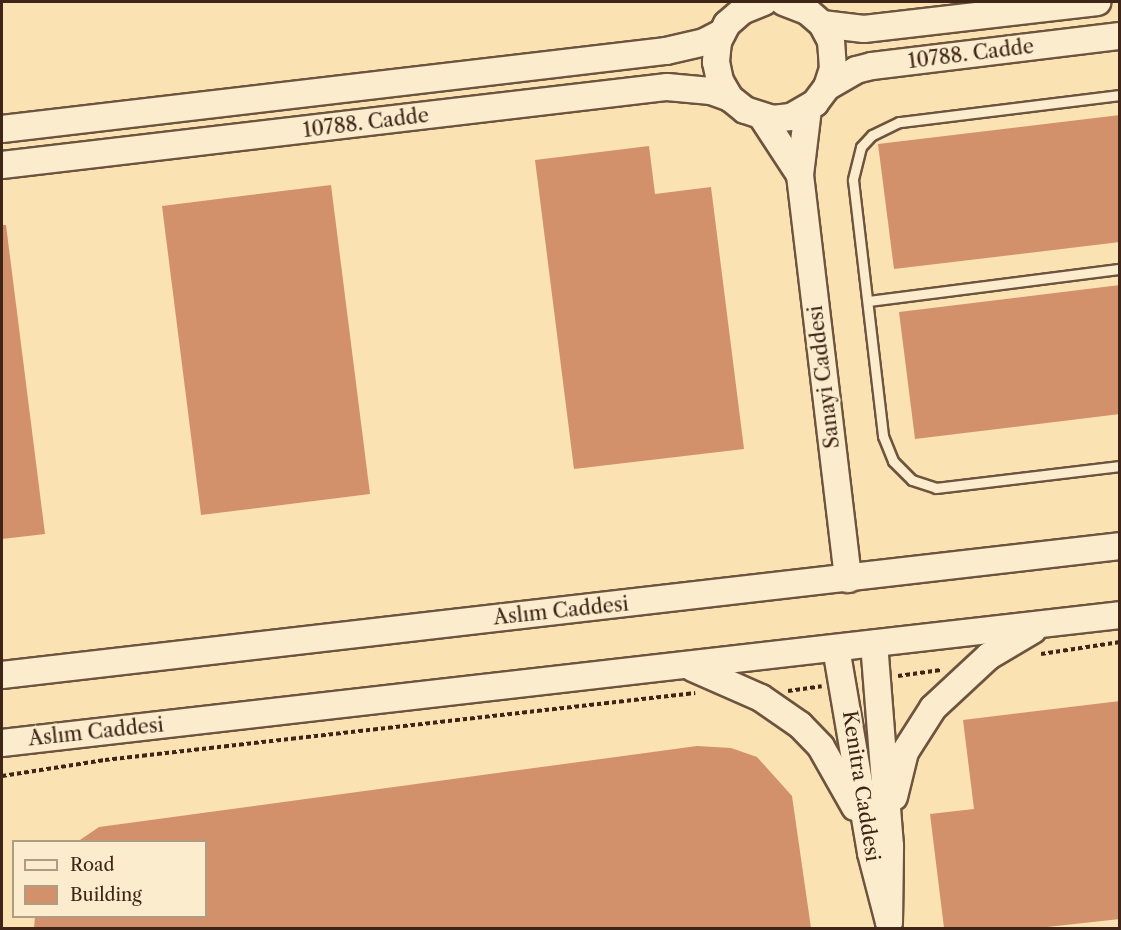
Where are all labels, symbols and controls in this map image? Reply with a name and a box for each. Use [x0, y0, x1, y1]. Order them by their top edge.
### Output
street label: 10788. Cadde [907, 34, 1035, 74]
street label: 10788. Cadde [302, 103, 430, 143]
street label: Sanayi Caddesi [803, 304, 845, 450]
street label: Aslım Caddesi [492, 592, 630, 630]
street label: Kenitra Caddesi [837, 709, 885, 863]
street label: Aslım Caddesi [27, 713, 165, 751]
legend [12, 840, 207, 918]
text: Road [70, 854, 115, 876]
text: Building [70, 884, 142, 906]

